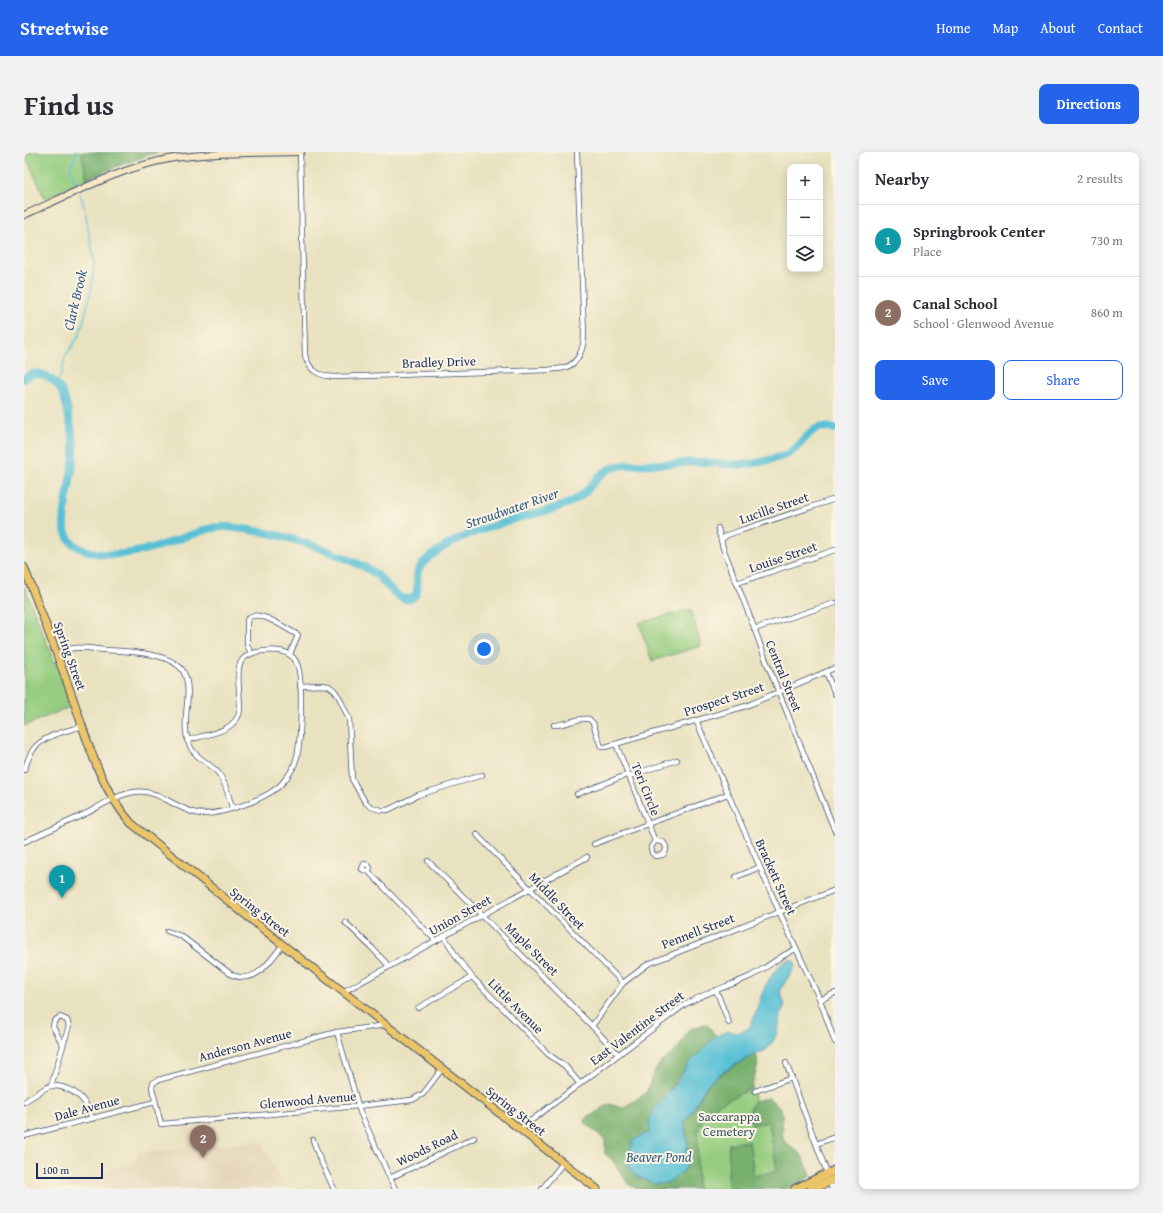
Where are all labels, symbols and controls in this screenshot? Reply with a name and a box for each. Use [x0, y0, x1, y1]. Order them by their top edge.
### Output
text: Streetwise [20, 14, 109, 42]
text: Home [936, 18, 971, 38]
text: Map [993, 18, 1018, 38]
text: About [1040, 18, 1076, 38]
text: Contact [1098, 18, 1143, 38]
text: Find us [24, 84, 114, 125]
button: Directions [1039, 84, 1139, 124]
map controls [787, 164, 823, 272]
button: + [787, 164, 823, 200]
text: Nearby [875, 166, 929, 191]
text: 2 results [1077, 169, 1123, 188]
button: − [787, 200, 823, 236]
text: Springbrook Center [913, 221, 1045, 242]
text: 1 [885, 231, 891, 250]
text: 730 m [1091, 231, 1123, 250]
button: layers [787, 236, 823, 272]
text: Place [913, 242, 942, 261]
water label: Clark Brook [58, 267, 92, 332]
text: Canal School [913, 293, 998, 314]
text: 2 [885, 303, 891, 322]
text: 860 m [1091, 303, 1123, 322]
text: School · Glenwood Avenue [913, 314, 1054, 333]
street label: Bradley Drive [402, 351, 476, 373]
button: Save [875, 360, 995, 400]
button: Share [1003, 360, 1123, 400]
water label: Stroudwater River [463, 482, 562, 533]
street label: Lucille Street [737, 487, 811, 529]
street label: Louise Street [746, 536, 820, 577]
street label: Spring Street [49, 619, 91, 693]
street label: Central Street [761, 637, 807, 715]
your location [474, 639, 494, 659]
street label: Prospect Street [682, 677, 767, 721]
street label: Teri Circle [627, 760, 665, 818]
street label: Brackett Street [751, 836, 801, 919]
pin: 1 [49, 865, 75, 898]
street label: Middle Street [525, 868, 590, 934]
street label: Spring Street [226, 882, 294, 942]
street label: Union Street [425, 890, 495, 940]
street label: Pennell Street [659, 908, 738, 954]
street label: Maple Street [501, 918, 564, 981]
street label: Little Avenue [484, 974, 548, 1038]
street label: East Valentine Street [586, 986, 688, 1070]
street label: Anderson Avenue [196, 1023, 294, 1067]
street label: Spring Street [482, 1081, 550, 1141]
street label: Glenwood Avenue [259, 1086, 357, 1114]
street label: Dale Avenue [52, 1090, 122, 1126]
park label: Saccarappa Cemetery [698, 1107, 761, 1141]
pin: 2 [190, 1125, 216, 1158]
street label: Woods Road [393, 1125, 461, 1171]
water label: Beaver Pond [625, 1147, 692, 1167]
scale bar [36, 1161, 103, 1180]
text: 100 m [42, 1162, 69, 1178]

